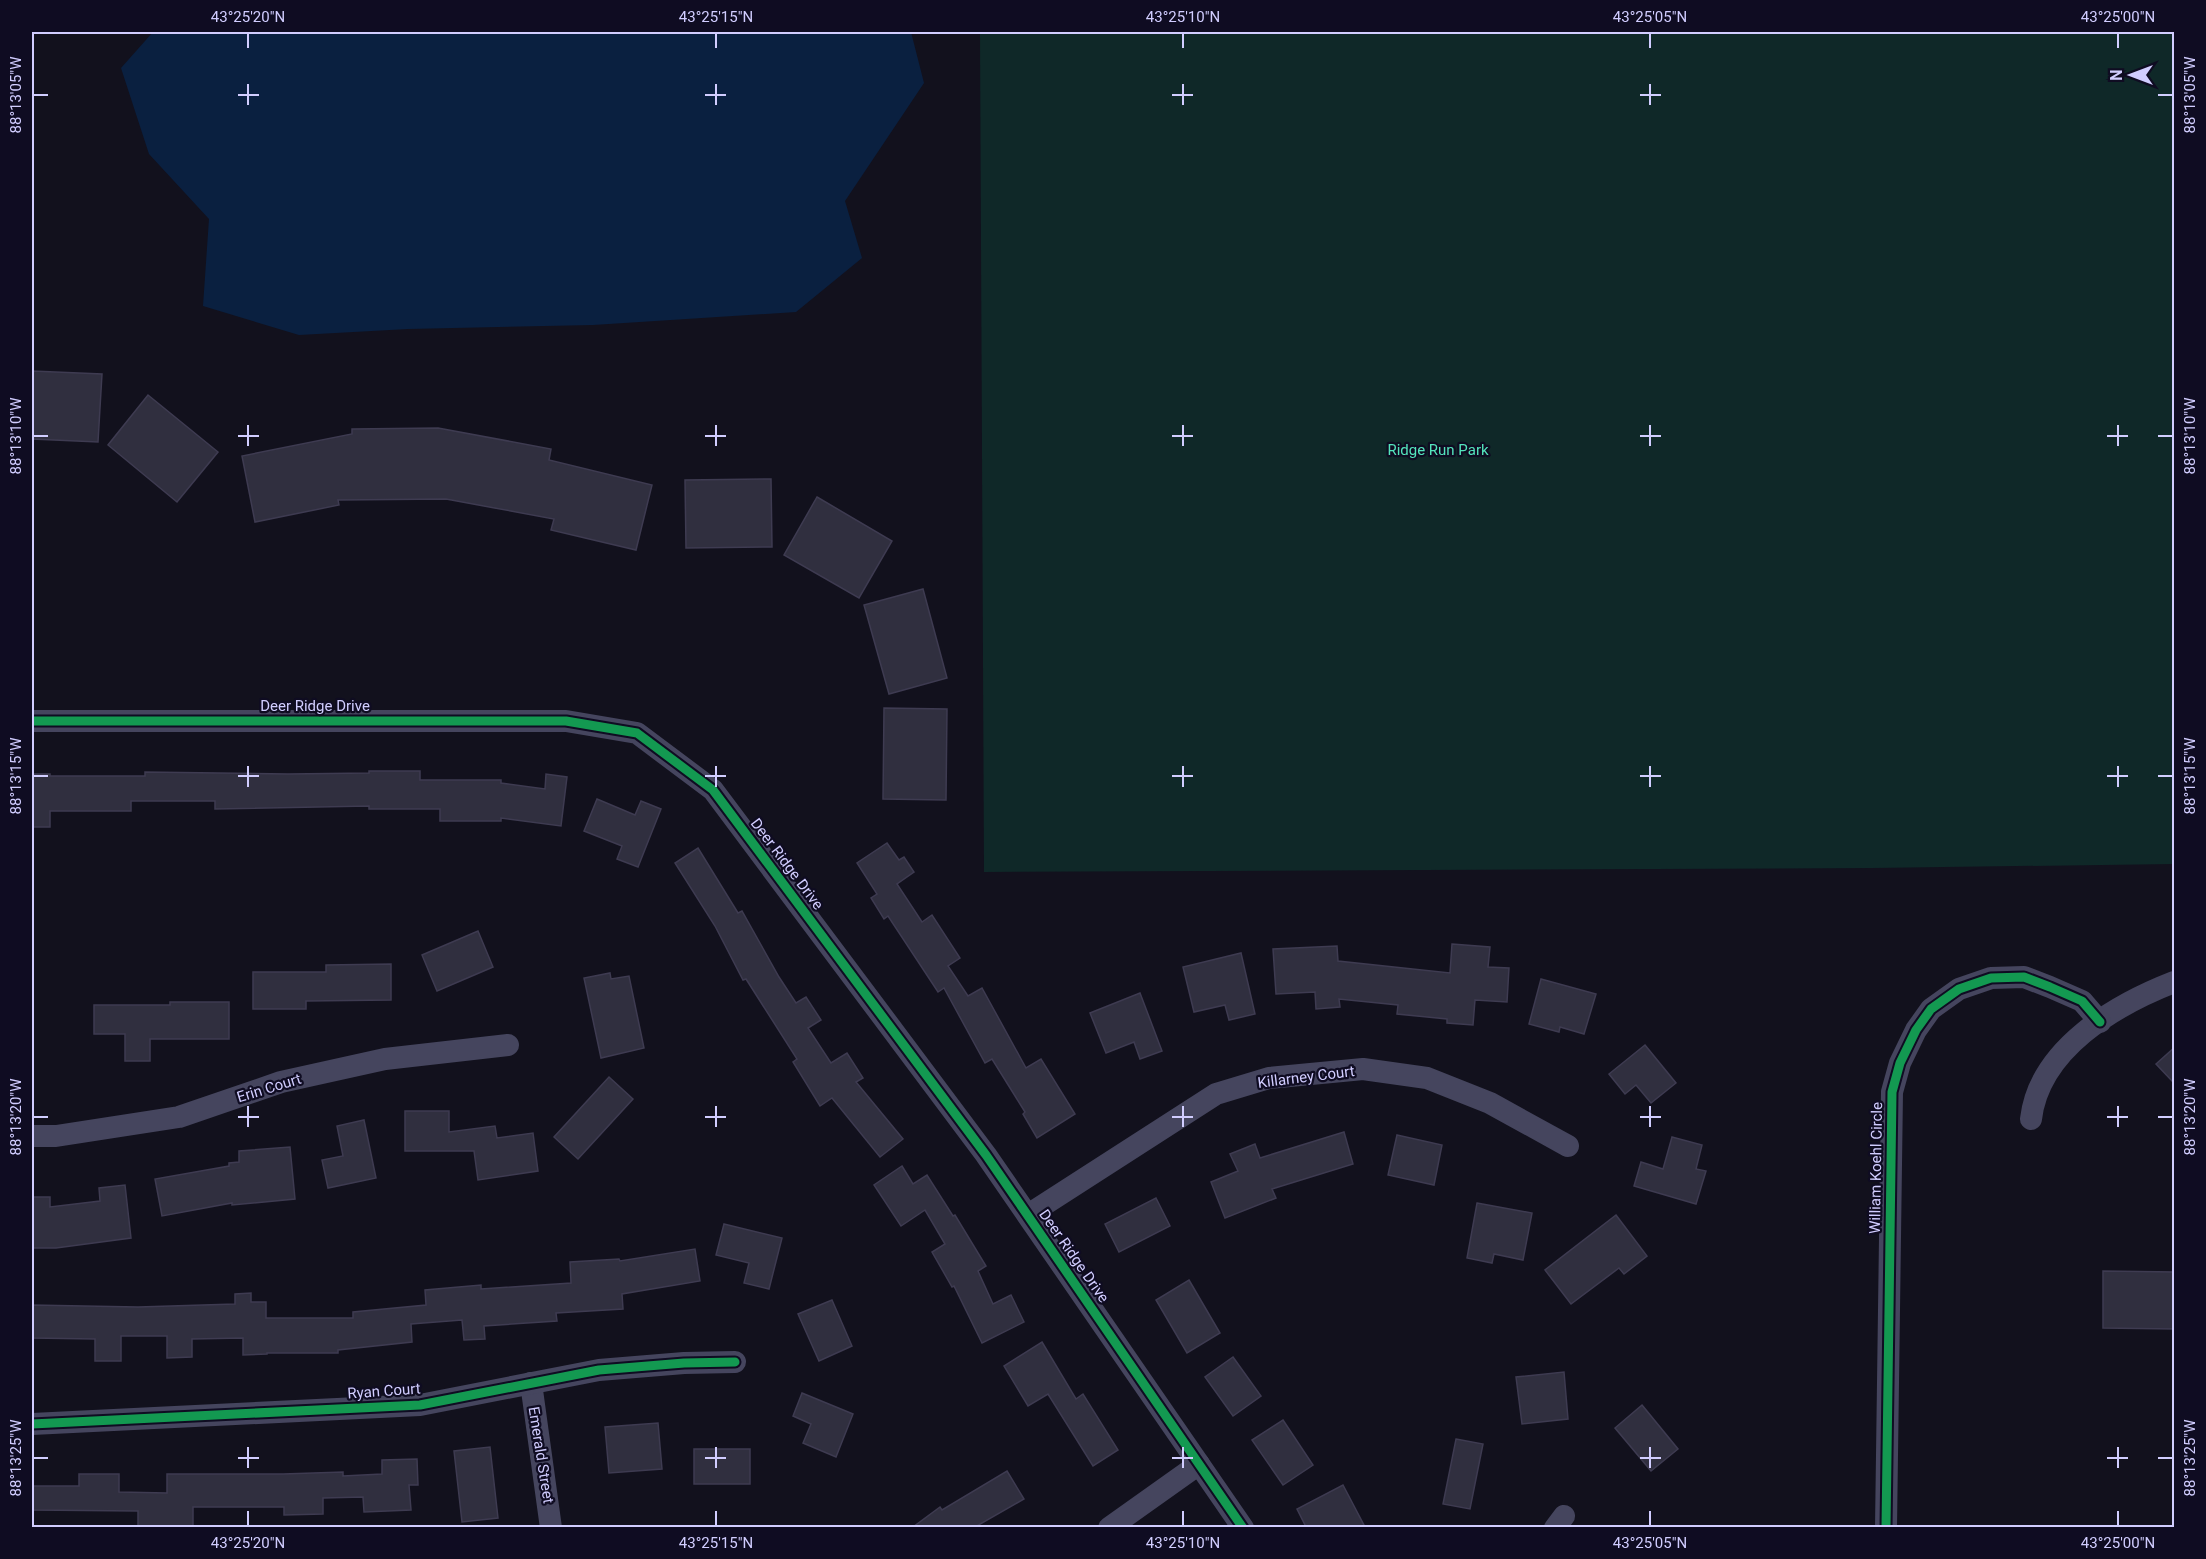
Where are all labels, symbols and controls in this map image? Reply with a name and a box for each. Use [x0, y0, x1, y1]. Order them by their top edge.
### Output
text: 43°25'20"N [211, 8, 285, 26]
text: 43°25'15"N [679, 8, 753, 26]
text: 43°25'10"N [1146, 8, 1220, 26]
text: 43°25'05"N [1613, 8, 1687, 26]
text: 43°25'00"N [2081, 8, 2155, 26]
north arrow [2101, 45, 2161, 105]
text: 88°13'05"W [7, 57, 25, 133]
text: 88°13'05"W [2181, 57, 2199, 133]
text: N [2107, 69, 2126, 81]
text: 88°13'10"W [7, 398, 25, 474]
text: 88°13'10"W [2181, 398, 2199, 474]
park label: Ridge Run Park [1387, 441, 1489, 459]
street label: Deer Ridge Drive [260, 697, 370, 715]
text: 88°13'15"W [7, 738, 25, 814]
text: 88°13'15"W [2181, 738, 2199, 814]
street label: Deer Ridge Drive [747, 815, 827, 913]
street label: Killarney Court [1257, 1062, 1356, 1092]
street label: Erin Court [235, 1070, 303, 1106]
text: 88°13'20"W [7, 1079, 25, 1155]
text: 88°13'20"W [2181, 1079, 2199, 1155]
street label: William Koehl Circle [1866, 1102, 1886, 1234]
street label: Deer Ridge Drive [1035, 1206, 1113, 1306]
street label: Ryan Court [347, 1379, 421, 1403]
street label: Emerald Street [524, 1405, 558, 1505]
text: 88°13'25"W [7, 1420, 25, 1496]
text: 88°13'25"W [2181, 1420, 2199, 1496]
text: 43°25'20"N [211, 1534, 285, 1552]
text: 43°25'15"N [679, 1534, 753, 1552]
text: 43°25'10"N [1146, 1534, 1220, 1552]
text: 43°25'05"N [1613, 1534, 1687, 1552]
text: 43°25'00"N [2081, 1534, 2155, 1552]

